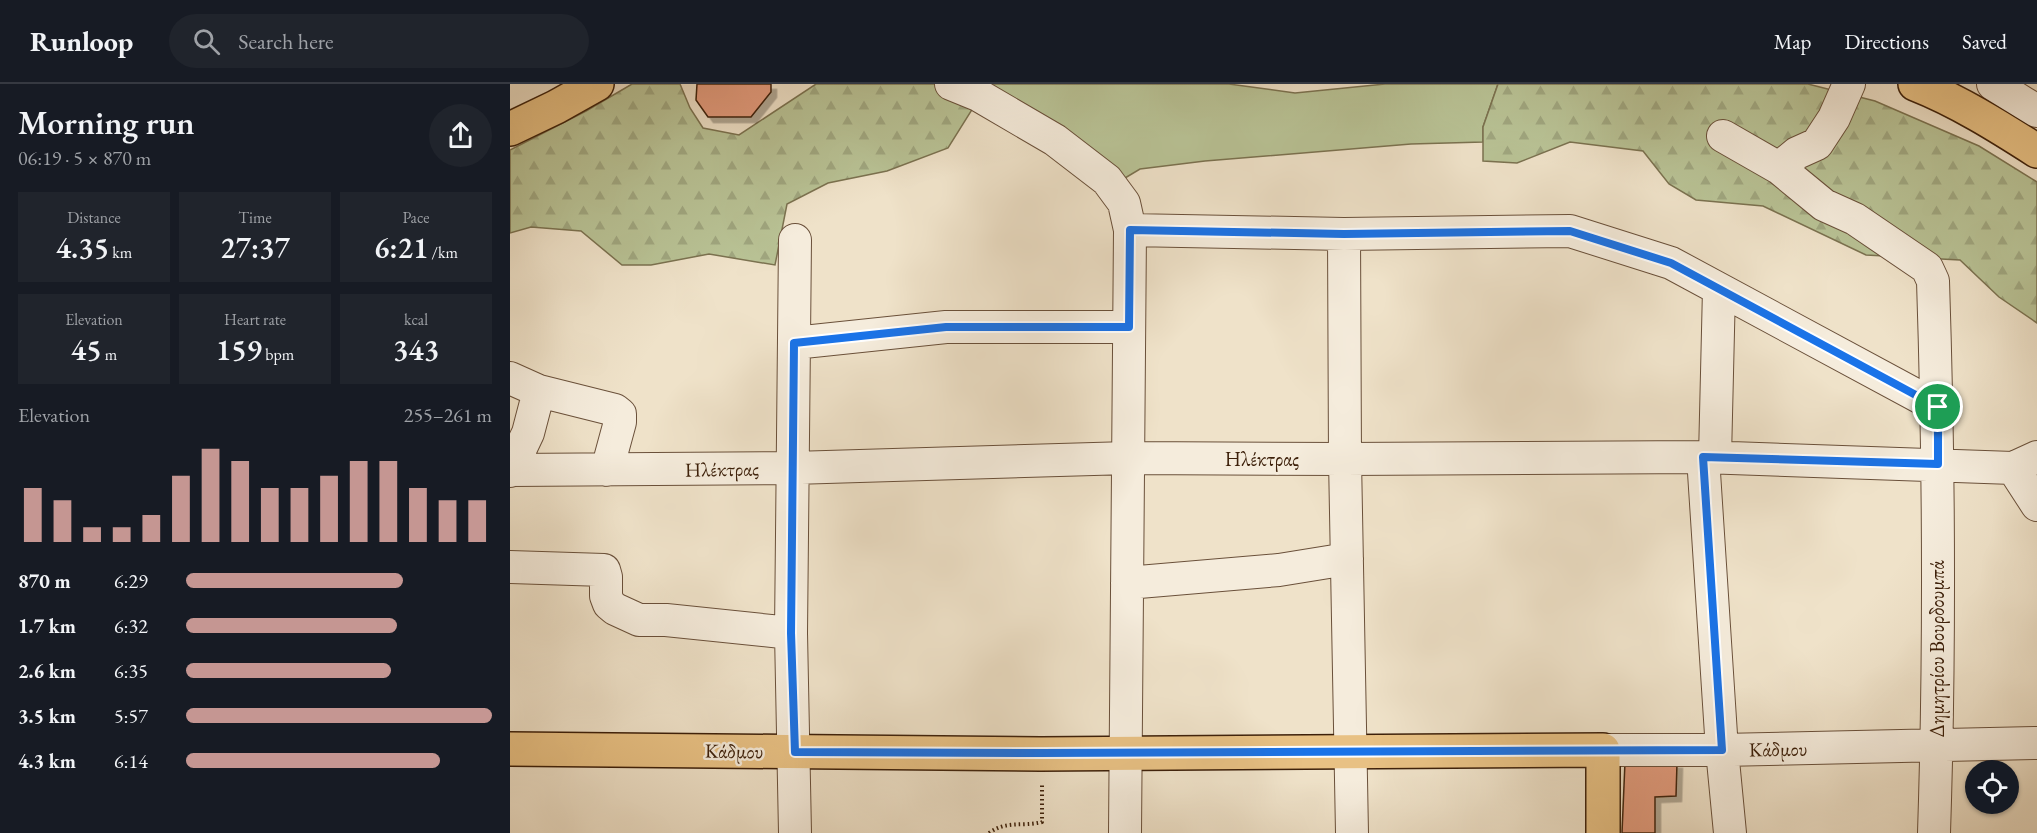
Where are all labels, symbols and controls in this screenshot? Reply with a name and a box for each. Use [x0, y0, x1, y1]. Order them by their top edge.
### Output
search box [169, 14, 589, 68]
text: Runloop [30, 23, 133, 59]
icon: search [190, 25, 223, 58]
text: Search here [238, 27, 334, 56]
text: Map [1774, 28, 1811, 55]
text: Directions [1844, 28, 1929, 55]
text: Saved [1962, 28, 2007, 55]
text: Morning run [18, 101, 195, 144]
button: share [429, 104, 492, 167]
text: 06:19 · 5 × 870 m [18, 145, 151, 171]
text: Distance [67, 207, 121, 228]
text: Time [238, 207, 272, 228]
text: Pace [403, 207, 429, 228]
text: 4.35 [56, 228, 109, 267]
text: 27:37 [220, 228, 290, 267]
text: 6:21 [374, 228, 428, 267]
text: km [109, 242, 132, 263]
text: /km [428, 242, 458, 263]
text: Elevation [65, 309, 123, 330]
text: Heart rate [224, 309, 286, 330]
text: kcal [404, 309, 428, 330]
text: 45 [71, 330, 102, 369]
text: 159 [216, 330, 262, 369]
text: 343 [393, 330, 439, 369]
text: m [102, 344, 117, 365]
text: bpm [262, 344, 294, 365]
pin [1912, 381, 1963, 432]
icon: arrive [1921, 390, 1954, 423]
text: Elevation [18, 402, 90, 428]
text: 255–261 m [404, 402, 492, 428]
street label: Ηλέκτρας [1225, 446, 1299, 472]
street label: Ηλέκτρας [685, 455, 759, 483]
street label: Δημητρίου Βουρδουμπά [1924, 560, 1950, 738]
text: 870 m [18, 568, 71, 594]
text: 6:29 [114, 568, 148, 594]
text: 1.7 km [18, 613, 76, 639]
text: 6:32 [114, 613, 148, 639]
text: 2.6 km [18, 658, 76, 684]
text: 6:35 [114, 658, 148, 684]
text: 3.5 km [18, 703, 76, 729]
text: 5:57 [114, 703, 148, 729]
street label: Κάδμου [1749, 735, 1807, 763]
street label: Κάδμου [705, 737, 763, 765]
text: 4.3 km [18, 748, 76, 774]
text: 6:14 [114, 748, 148, 774]
map controls [1965, 760, 2019, 814]
button: locate [1965, 760, 2019, 814]

